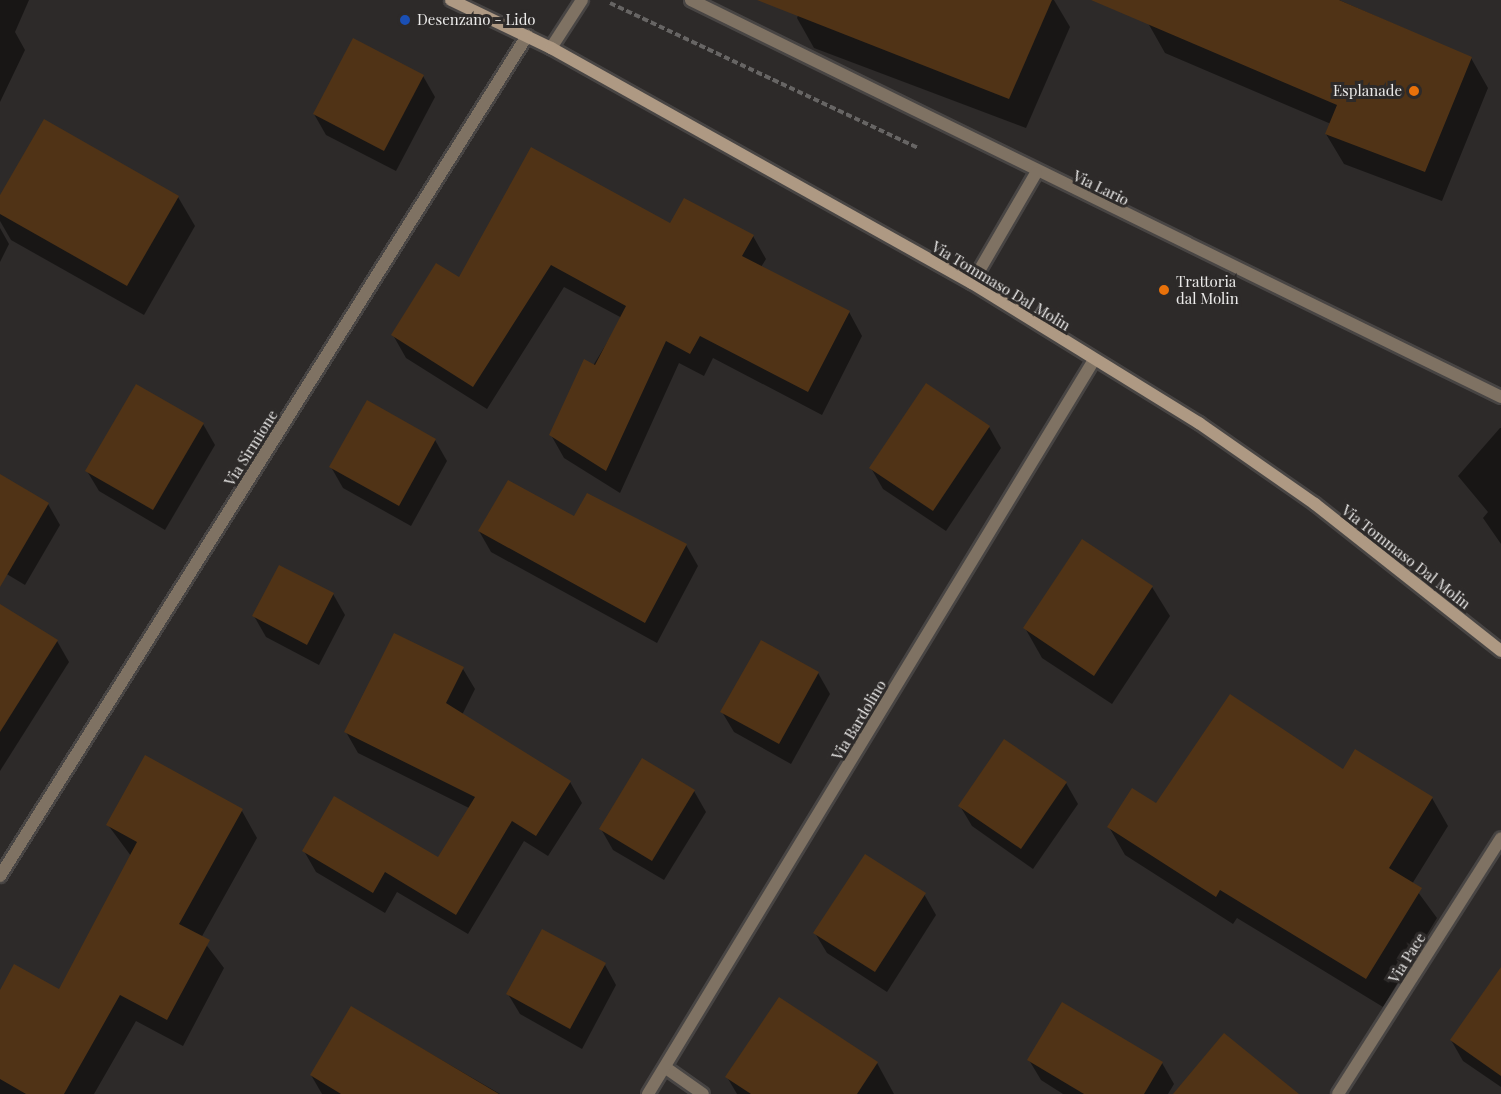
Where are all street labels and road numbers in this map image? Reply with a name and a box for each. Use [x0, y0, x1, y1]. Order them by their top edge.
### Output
street label: Via Lario [1070, 167, 1132, 209]
street label: Via Tommaso Dal Molin [928, 237, 1074, 335]
street label: Via Sirmione [221, 407, 281, 489]
street label: Via Tommaso Dal Molin [1338, 501, 1474, 613]
street label: Via Bardolino [828, 677, 890, 763]
street label: Via Pace [1385, 930, 1429, 986]

